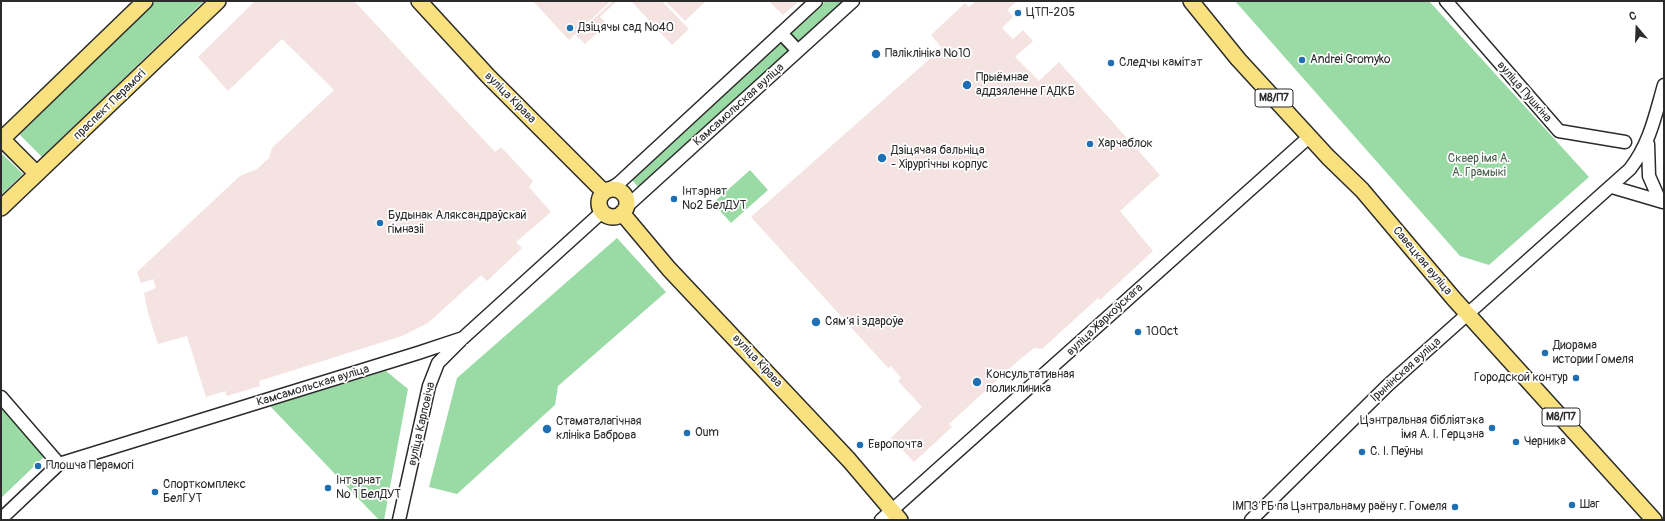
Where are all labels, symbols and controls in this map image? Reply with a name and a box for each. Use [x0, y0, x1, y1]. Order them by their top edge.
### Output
place label: ЦТП-205 [1026, 6, 1075, 20]
marker: ЦТП-205 [1013, 8, 1023, 18]
north arrow [1617, 8, 1657, 48]
text: С [1628, 9, 1638, 23]
place label: Дзіцячы сад №40 [578, 21, 674, 35]
marker: Дзіцячы сад №40 [565, 23, 575, 33]
place label: Паліклініка №10 [885, 47, 971, 61]
marker: Паліклініка №10 [870, 48, 882, 60]
place label: Andrei Gromyko [1310, 53, 1390, 67]
marker: Andrei Gromyko [1297, 55, 1307, 65]
place label: Следчы камітэт [1119, 56, 1202, 70]
marker: Следчы камітэт [1106, 58, 1116, 68]
street label: вуліца Пушкіна [1494, 59, 1554, 125]
street label: Камсамольская вуліца [691, 61, 787, 149]
street label: праспект Перамогі [71, 67, 149, 143]
street label: вуліца Кірава [481, 69, 539, 127]
place label: Прыёмнае аддзяленне ГАДКБ [976, 71, 1075, 99]
marker: Прыёмнае аддзяленне ГАДКБ [961, 79, 973, 91]
road number: М8/П7 [1255, 89, 1293, 107]
place label: Харчаблок [1098, 137, 1153, 151]
marker: Харчаблок [1085, 139, 1095, 149]
place label: Дзіцячая бальніца - Хірургічны корпус [891, 144, 988, 172]
marker: Дзіцячая бальніца - Хірургічны корпус [876, 152, 888, 164]
park label: Сквер імя А. А. Грамыкі [1448, 152, 1510, 180]
place label: Інтэрнат №2 БелДУТ [682, 185, 746, 213]
marker: Інтэрнат №2 БелДУТ [669, 194, 679, 204]
place label: Будынак Аляксандраўскай гімназіі [388, 209, 526, 237]
marker: Будынак Аляксандраўскай гімназіі [375, 218, 385, 228]
street label: Савецкая вуліца [1389, 224, 1455, 298]
street label: вуліца Жаркоўскага [1064, 281, 1146, 359]
place label: Сямʼя і здароўе [825, 315, 903, 329]
marker: Сямʼя і здароўе [810, 316, 822, 328]
place label: 100ct [1146, 325, 1178, 339]
marker: 100ct [1133, 327, 1143, 337]
street label: вуліца Кірава [729, 332, 785, 390]
street label: Ірынінская вуліца [1368, 335, 1444, 405]
place label: Диорама истории Гомеля [1553, 339, 1634, 367]
marker: Диорама истории Гомеля [1540, 348, 1550, 358]
street label: Камсамольская вуліца [255, 362, 371, 410]
place label: Консультативная поликлиника [986, 368, 1074, 396]
place label: Городской контур [1474, 371, 1568, 385]
marker: Городской контур [1571, 373, 1581, 383]
marker: Консультативная поликлиника [971, 376, 983, 388]
street label: вуліца Карповіча [405, 381, 439, 467]
road number: М8/П7 [1542, 408, 1580, 426]
place label: Цэнтральная бібліятэка імя А. І. Герцэна [1360, 414, 1484, 442]
place label: Стаматалагічная клініка Баброва [556, 415, 641, 443]
marker: Стаматалагічная клініка Баброва [541, 423, 553, 435]
marker: Цэнтральная бібліятэка імя А. І. Герцэна [1487, 423, 1497, 433]
place label: Oum [695, 426, 719, 440]
marker: Oum [682, 428, 692, 438]
place label: Черника [1524, 435, 1566, 449]
marker: Черника [1511, 437, 1521, 447]
place label: Европочта [868, 438, 922, 452]
marker: Европочта [855, 440, 865, 450]
place label: С. І. Пеўны [1370, 445, 1423, 459]
marker: С. І. Пеўны [1357, 447, 1367, 457]
place label: Плошча Перамогі [46, 459, 134, 473]
marker: Плошча Перамогі [33, 461, 43, 471]
place label: Інтэрнат № 1 БелДУТ [336, 474, 401, 502]
place label: Спорткомплекс БелГУТ [163, 478, 246, 506]
marker: Інтэрнат № 1 БелДУТ [323, 483, 333, 493]
marker: Спорткомплекс БелГУТ [150, 487, 160, 497]
place label: Шаг [1580, 498, 1599, 512]
place label: ІМПЗ РБ па Цэнтральнаму раёну г. Гомеля [1232, 500, 1447, 514]
marker: Шаг [1567, 500, 1577, 510]
marker: ІМПЗ РБ па Цэнтральнаму раёну г. Гомеля [1450, 502, 1460, 512]

